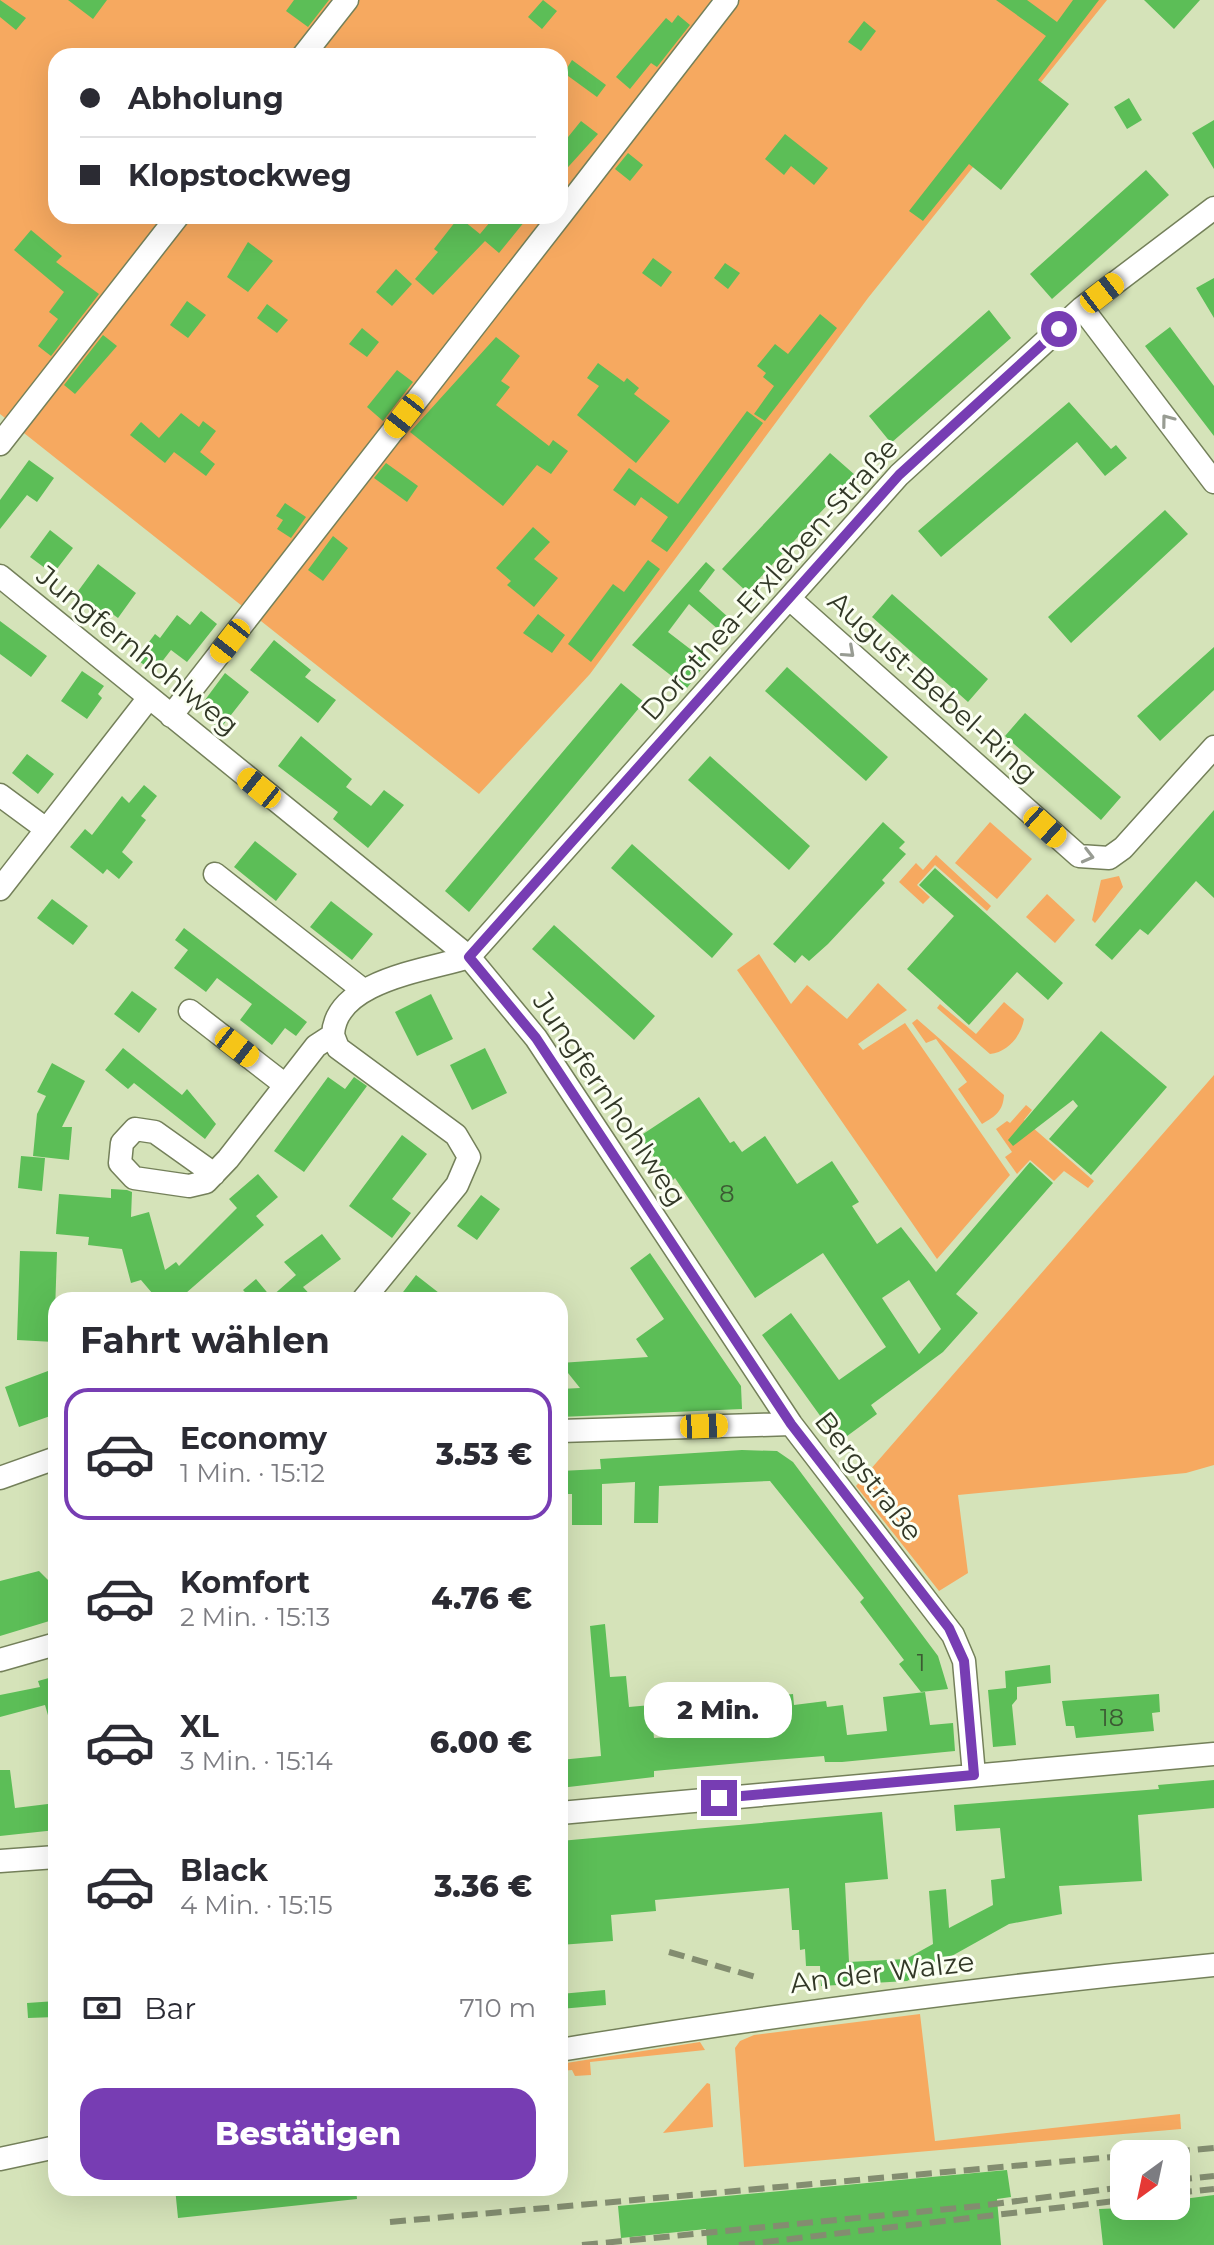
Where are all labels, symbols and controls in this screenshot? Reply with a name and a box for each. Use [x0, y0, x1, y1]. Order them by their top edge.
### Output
text: Abholung [128, 80, 284, 117]
text: Klopstockweg [128, 157, 352, 194]
car [1076, 269, 1128, 317]
route start [1041, 311, 1077, 347]
car [380, 390, 428, 442]
one-way arrow [1162, 414, 1176, 429]
street label: Dorothea-Erxleben-Straße [633, 431, 905, 727]
street label: Jungfernhohlweg [29, 557, 246, 742]
street label: August-Bebel-Ring [821, 584, 1045, 790]
car [206, 615, 254, 667]
one-way arrow [839, 642, 854, 657]
car [233, 764, 285, 812]
car [1019, 802, 1071, 852]
one-way arrow [1081, 846, 1094, 863]
street label: Jungfernhohlweg [525, 985, 694, 1212]
car [211, 1023, 263, 1071]
house number: 8 [719, 1179, 735, 1208]
text: Fahrt wählen [80, 1318, 330, 1362]
street label: Bergstraße [808, 1404, 930, 1548]
car [680, 1413, 728, 1439]
icon: car [84, 1418, 156, 1490]
text: Economy [180, 1420, 327, 1457]
text: 3.53 € [436, 1436, 532, 1473]
text: 1 Min. · 15:12 [180, 1457, 325, 1489]
icon: car [84, 1562, 156, 1634]
text: Komfort [180, 1564, 310, 1601]
text: 4.76 € [431, 1580, 532, 1617]
text: 2 Min. · 15:13 [180, 1601, 330, 1633]
house number: 1 [917, 1648, 925, 1677]
callout: 2 Min. [645, 1682, 793, 1738]
text: 2 Min. [677, 1694, 759, 1726]
house number: 18 [1100, 1703, 1124, 1732]
icon: car [84, 1706, 156, 1778]
text: XL [180, 1708, 219, 1745]
text: 6.00 € [430, 1724, 532, 1761]
text: 3 Min. · 15:14 [180, 1745, 333, 1777]
route end [701, 1780, 737, 1816]
icon: car [84, 1850, 156, 1922]
text: Black [180, 1852, 268, 1889]
text: 3.36 € [434, 1868, 532, 1905]
text: 4 Min. · 15:15 [180, 1889, 333, 1921]
street label: An der Walze [788, 1944, 976, 2000]
icon: cash [80, 1986, 124, 2030]
text: Bar [144, 1990, 196, 2027]
text: 710 m [459, 1992, 536, 2024]
button: Bestätigen [80, 2088, 536, 2180]
north arrow [1110, 2140, 1190, 2220]
map controls [1110, 2140, 1190, 2220]

